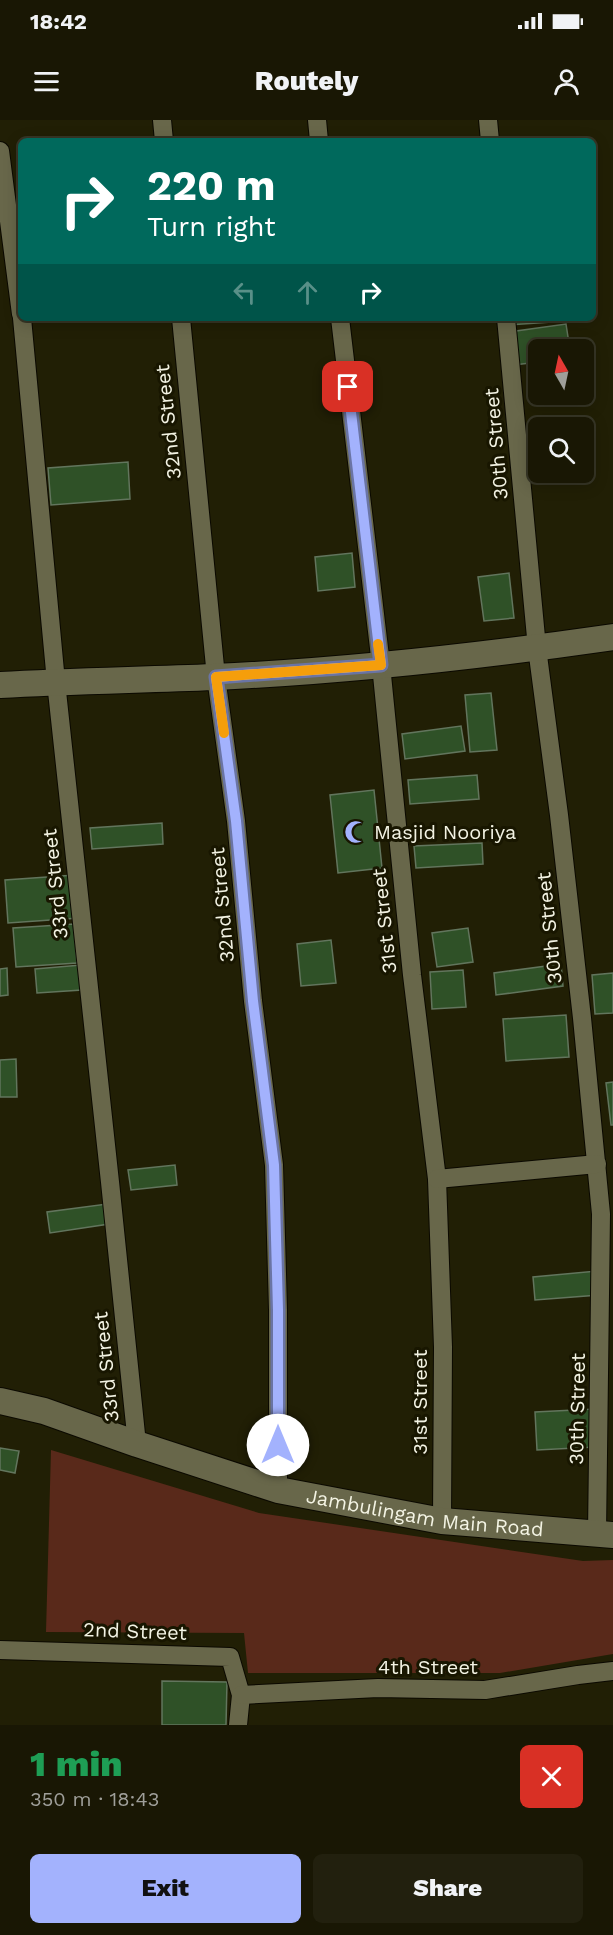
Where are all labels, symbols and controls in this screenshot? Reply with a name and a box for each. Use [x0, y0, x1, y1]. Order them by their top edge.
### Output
text: 18:42 [30, 9, 87, 34]
icon: menu [30, 65, 63, 98]
text: Routely [255, 65, 358, 97]
icon: person [550, 65, 583, 98]
text: 220 m [147, 161, 276, 210]
icon: right [48, 162, 126, 240]
text: Turn right [147, 211, 276, 243]
icon: left [228, 276, 261, 309]
icon: ahead [291, 276, 324, 309]
icon: right [354, 276, 387, 309]
north arrow [528, 339, 594, 405]
map controls [528, 339, 594, 483]
pin [322, 361, 373, 412]
street label: 32nd Street [150, 363, 186, 481]
icon: arrive [331, 370, 364, 403]
street label: 30th Street [479, 387, 513, 501]
button: search [528, 417, 594, 483]
mosque icon: Masjid Nooriya [343, 819, 369, 845]
place label: Masjid Nooriya [374, 820, 516, 844]
street label: 33rd Street [37, 827, 73, 940]
street label: 32nd Street [205, 846, 239, 963]
street label: 31st Street [366, 867, 401, 975]
street label: 30th Street [531, 871, 567, 985]
street label: 33rd Street [88, 1310, 124, 1423]
street label: 31st Street [408, 1349, 432, 1455]
street label: 30th Street [564, 1352, 590, 1465]
position arrow [246, 1413, 310, 1477]
street label: Jambulingam Main Road [304, 1484, 544, 1541]
street label: 2nd Street [83, 1617, 188, 1645]
street label: 4th Street [378, 1655, 479, 1679]
text: 1 min [30, 1743, 123, 1785]
button: close [520, 1745, 583, 1808]
text: 350 m · 18:43 [30, 1787, 159, 1811]
button: Exit [30, 1854, 301, 1923]
button: Share [313, 1854, 583, 1923]

